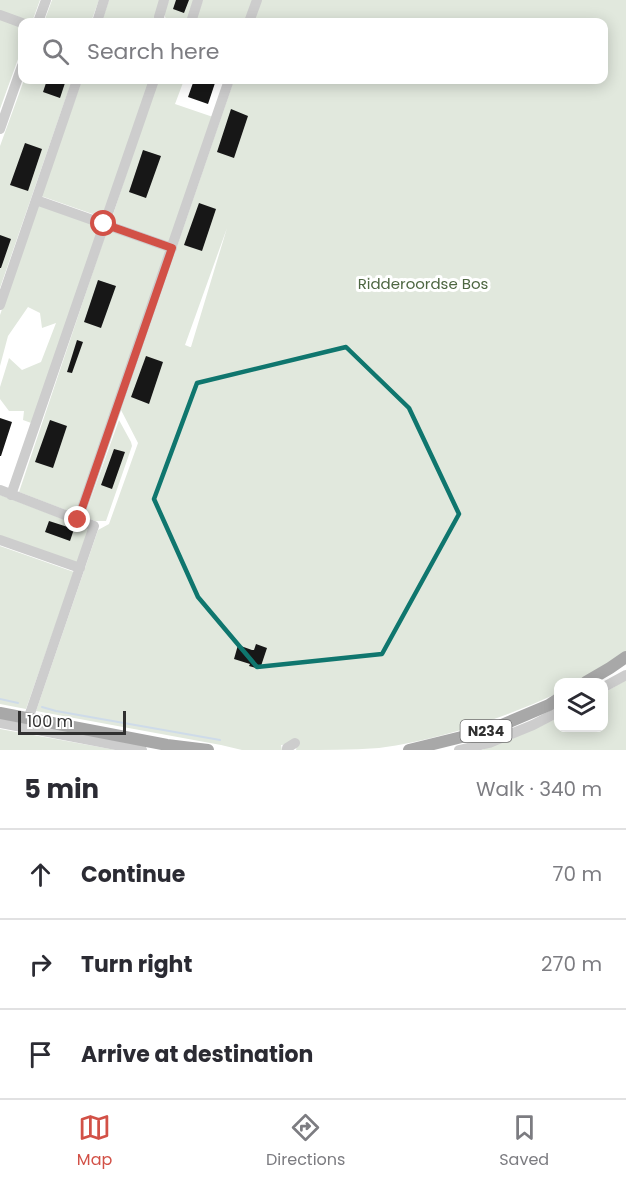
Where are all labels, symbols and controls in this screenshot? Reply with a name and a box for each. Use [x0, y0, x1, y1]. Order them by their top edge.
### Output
search box [18, 18, 608, 84]
icon: search [39, 35, 72, 68]
text: Search here [87, 36, 220, 67]
route start [90, 210, 116, 236]
park label: Ridderoordse Bos [358, 273, 489, 294]
route end [64, 506, 90, 532]
map controls [554, 678, 608, 732]
button: layers [554, 678, 608, 732]
scale bar [18, 708, 126, 736]
text: 100 m [27, 710, 73, 733]
road number: N234 [460, 720, 512, 742]
text: 5 min [24, 771, 99, 807]
text: Walk · 340 m [476, 775, 602, 803]
icon: ahead [24, 858, 57, 891]
text: Continue [81, 859, 185, 890]
text: 70 m [553, 860, 602, 888]
icon: right [24, 948, 57, 981]
text: Turn right [81, 949, 192, 980]
text: 270 m [541, 950, 602, 978]
icon: arrive [24, 1038, 57, 1071]
text: Arrive at destination [81, 1039, 313, 1070]
tab: Map [77, 1111, 112, 1172]
tab: Directions [266, 1111, 345, 1172]
tab: Saved [499, 1111, 549, 1172]

